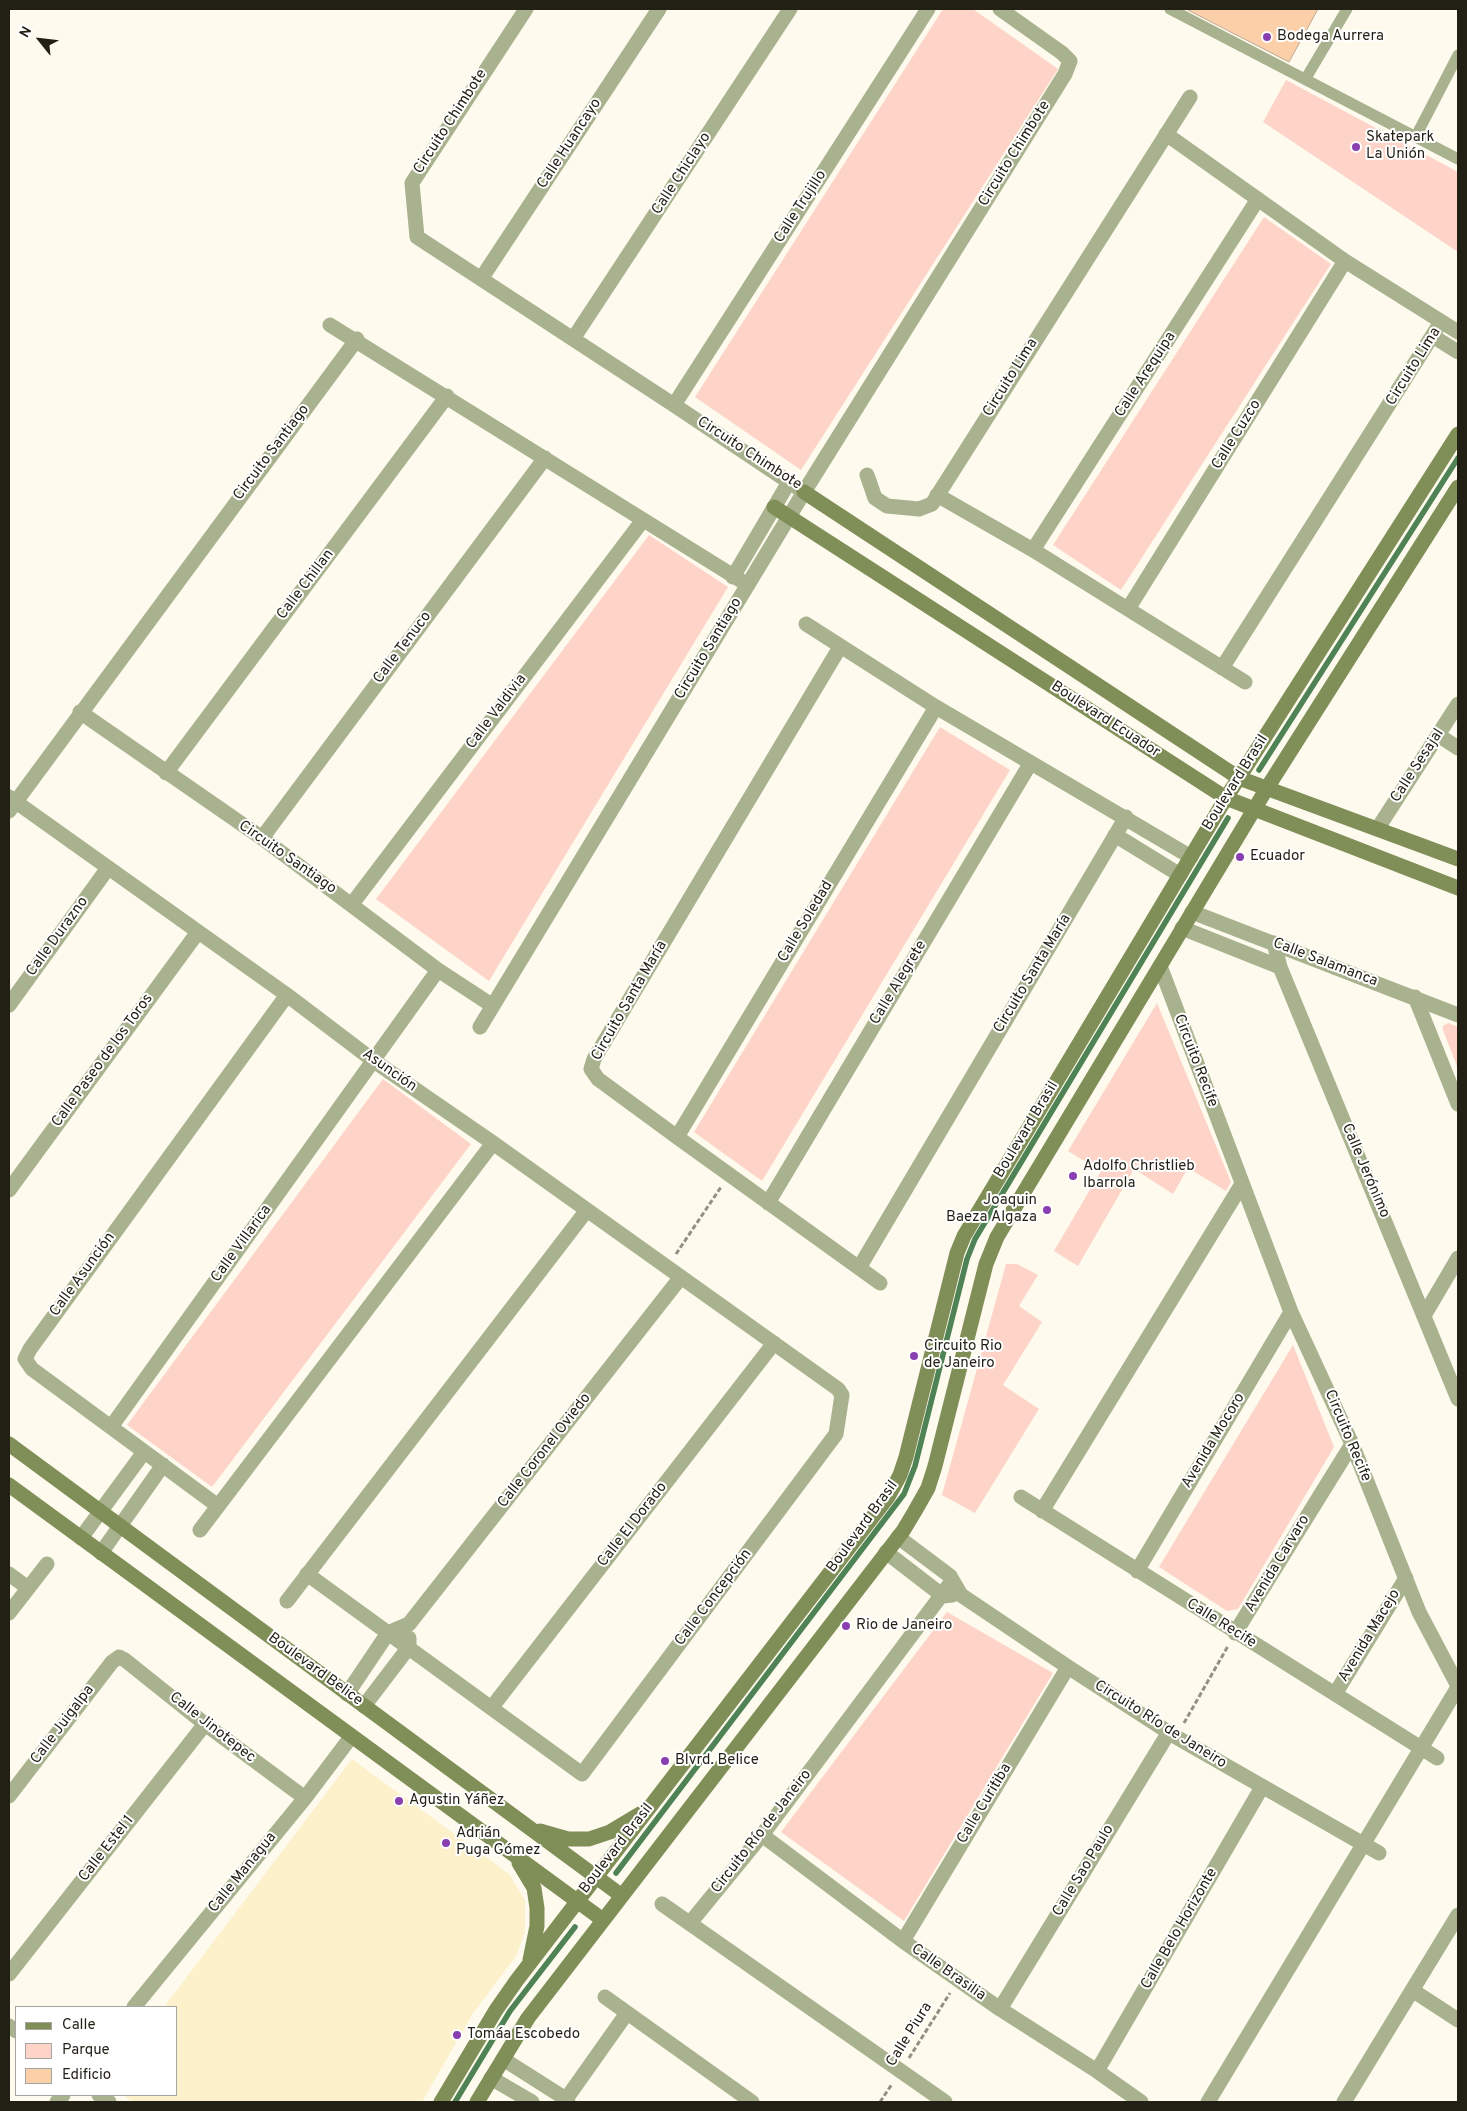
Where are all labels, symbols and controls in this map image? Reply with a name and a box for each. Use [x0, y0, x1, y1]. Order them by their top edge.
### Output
north arrow [15, 15, 65, 65]
text: N [17, 24, 36, 41]
place label: Bodega Aurrera [1277, 28, 1384, 46]
marker: Bodega Aurrera [1261, 31, 1273, 43]
street label: Circuito Chimbote [410, 66, 492, 178]
street label: Calle Huancayo [534, 95, 606, 193]
street label: Circuito Chimbote [975, 98, 1055, 210]
street label: Calle Chiclayo [649, 129, 715, 219]
place label: Skatepark La Unión [1366, 129, 1434, 164]
marker: Skatepark La Unión [1350, 141, 1362, 153]
street label: Calle Trujillo [771, 167, 831, 247]
street label: Circuito Lima [1383, 325, 1445, 409]
street label: Calle Arequipa [1112, 329, 1180, 421]
street label: Circuito Lima [980, 336, 1042, 420]
street label: Calle Cuzco [1209, 397, 1265, 473]
street label: Circuito Santiago [230, 402, 314, 504]
street label: Circuito Chimbote [693, 413, 805, 495]
street label: Calle Chillan [274, 546, 338, 624]
street label: Circuito Santiago [672, 595, 746, 703]
street label: Calle Tenuco [370, 608, 436, 688]
street label: Calle Valdivia [463, 671, 531, 753]
street label: Boulevard Ecuador [1047, 678, 1163, 762]
street label: Calle Sesajal [1387, 726, 1449, 806]
street label: Boulevard Brasil [1199, 732, 1273, 834]
street label: Circuito Santiago [235, 818, 339, 898]
place label: Ecuador [1250, 848, 1305, 866]
marker: Ecuador [1234, 851, 1246, 863]
street label: Calle Soledad [775, 878, 837, 966]
street label: Calle Durazno [23, 894, 93, 980]
street label: Circuito Santa María [990, 911, 1076, 1037]
street label: Calle Salamanca [1270, 935, 1380, 991]
street label: Circuito Santa María [588, 938, 672, 1064]
street label: Calle Alegrete [867, 938, 931, 1028]
street label: Calle Paseo de los Toros [49, 991, 157, 1131]
street label: Circuito Recife [1169, 1012, 1221, 1110]
street label: Asunción [358, 1046, 420, 1096]
street label: Boulevard Brasil [991, 1078, 1063, 1182]
street label: Calle Jerónimo [1337, 1121, 1393, 1221]
place label: Adolfo Christlieb Ibarrola [1083, 1158, 1195, 1193]
marker: Adolfo Christlieb Ibarrola [1067, 1170, 1079, 1182]
place label: Joaquin Baeza Algaza [946, 1192, 1037, 1227]
street label: Calle Villarica [208, 1202, 276, 1286]
marker: Joaquin Baeza Algaza [1041, 1204, 1053, 1216]
street label: Calle Asunción [47, 1230, 119, 1320]
place label: Circuito Rio de Janeiro [924, 1338, 1002, 1373]
marker: Circuito Rio de Janeiro [908, 1350, 920, 1362]
street label: Circuito Recife [1320, 1387, 1374, 1485]
street label: Calle Coronel Oviedo [495, 1390, 595, 1512]
street label: Avenida Mocoro [1179, 1390, 1249, 1492]
street label: Boulevard Brasil [824, 1477, 902, 1577]
street label: Calle El Dorado [594, 1479, 672, 1571]
street label: Avenida Carvaro [1242, 1512, 1314, 1616]
street label: Calle Concepción [672, 1546, 756, 1650]
street label: Avenida Macejo [1335, 1586, 1405, 1686]
street label: Calle Recife [1183, 1595, 1259, 1653]
place label: Rio de Janeiro [856, 1617, 952, 1635]
marker: Rio de Janeiro [840, 1620, 852, 1632]
street label: Boulevard Belice [264, 1630, 366, 1710]
street label: Circuito Río de Janeiro [1091, 1677, 1229, 1773]
street label: Calle Juigalpa [27, 1682, 99, 1768]
street label: Calle Jinotepec [165, 1689, 259, 1767]
place label: Blvrd. Belice [675, 1752, 759, 1770]
marker: Blvrd. Belice [659, 1755, 671, 1767]
street label: Calle Curitiba [954, 1761, 1016, 1847]
street label: Circuito Río de Janeiro [708, 1766, 816, 1898]
place label: Agustin Yáñez [409, 1792, 504, 1810]
marker: Agustin Yáñez [393, 1795, 405, 1807]
street label: Boulevard Brasil [576, 1800, 658, 1898]
street label: Calle Estel 1 [76, 1812, 138, 1886]
street label: Calle Sao Paulo [1050, 1822, 1118, 1920]
place label: Adrián Puga Gómez [456, 1825, 541, 1860]
street label: Calle Managua [205, 1829, 281, 1917]
marker: Adrián Puga Gómez [440, 1837, 452, 1849]
street label: Calle Belo Horizonte [1138, 1865, 1222, 1993]
street label: Calle Brasilia [907, 1941, 989, 2005]
street label: Calle Piura [883, 2000, 937, 2070]
legend [15, 2006, 178, 2096]
text: Calle [62, 2016, 96, 2035]
place label: Tomáa Escobedo [467, 2026, 580, 2044]
marker: Tomáa Escobedo [451, 2029, 463, 2041]
text: Parque [62, 2041, 110, 2060]
text: Edificio [62, 2066, 111, 2085]

